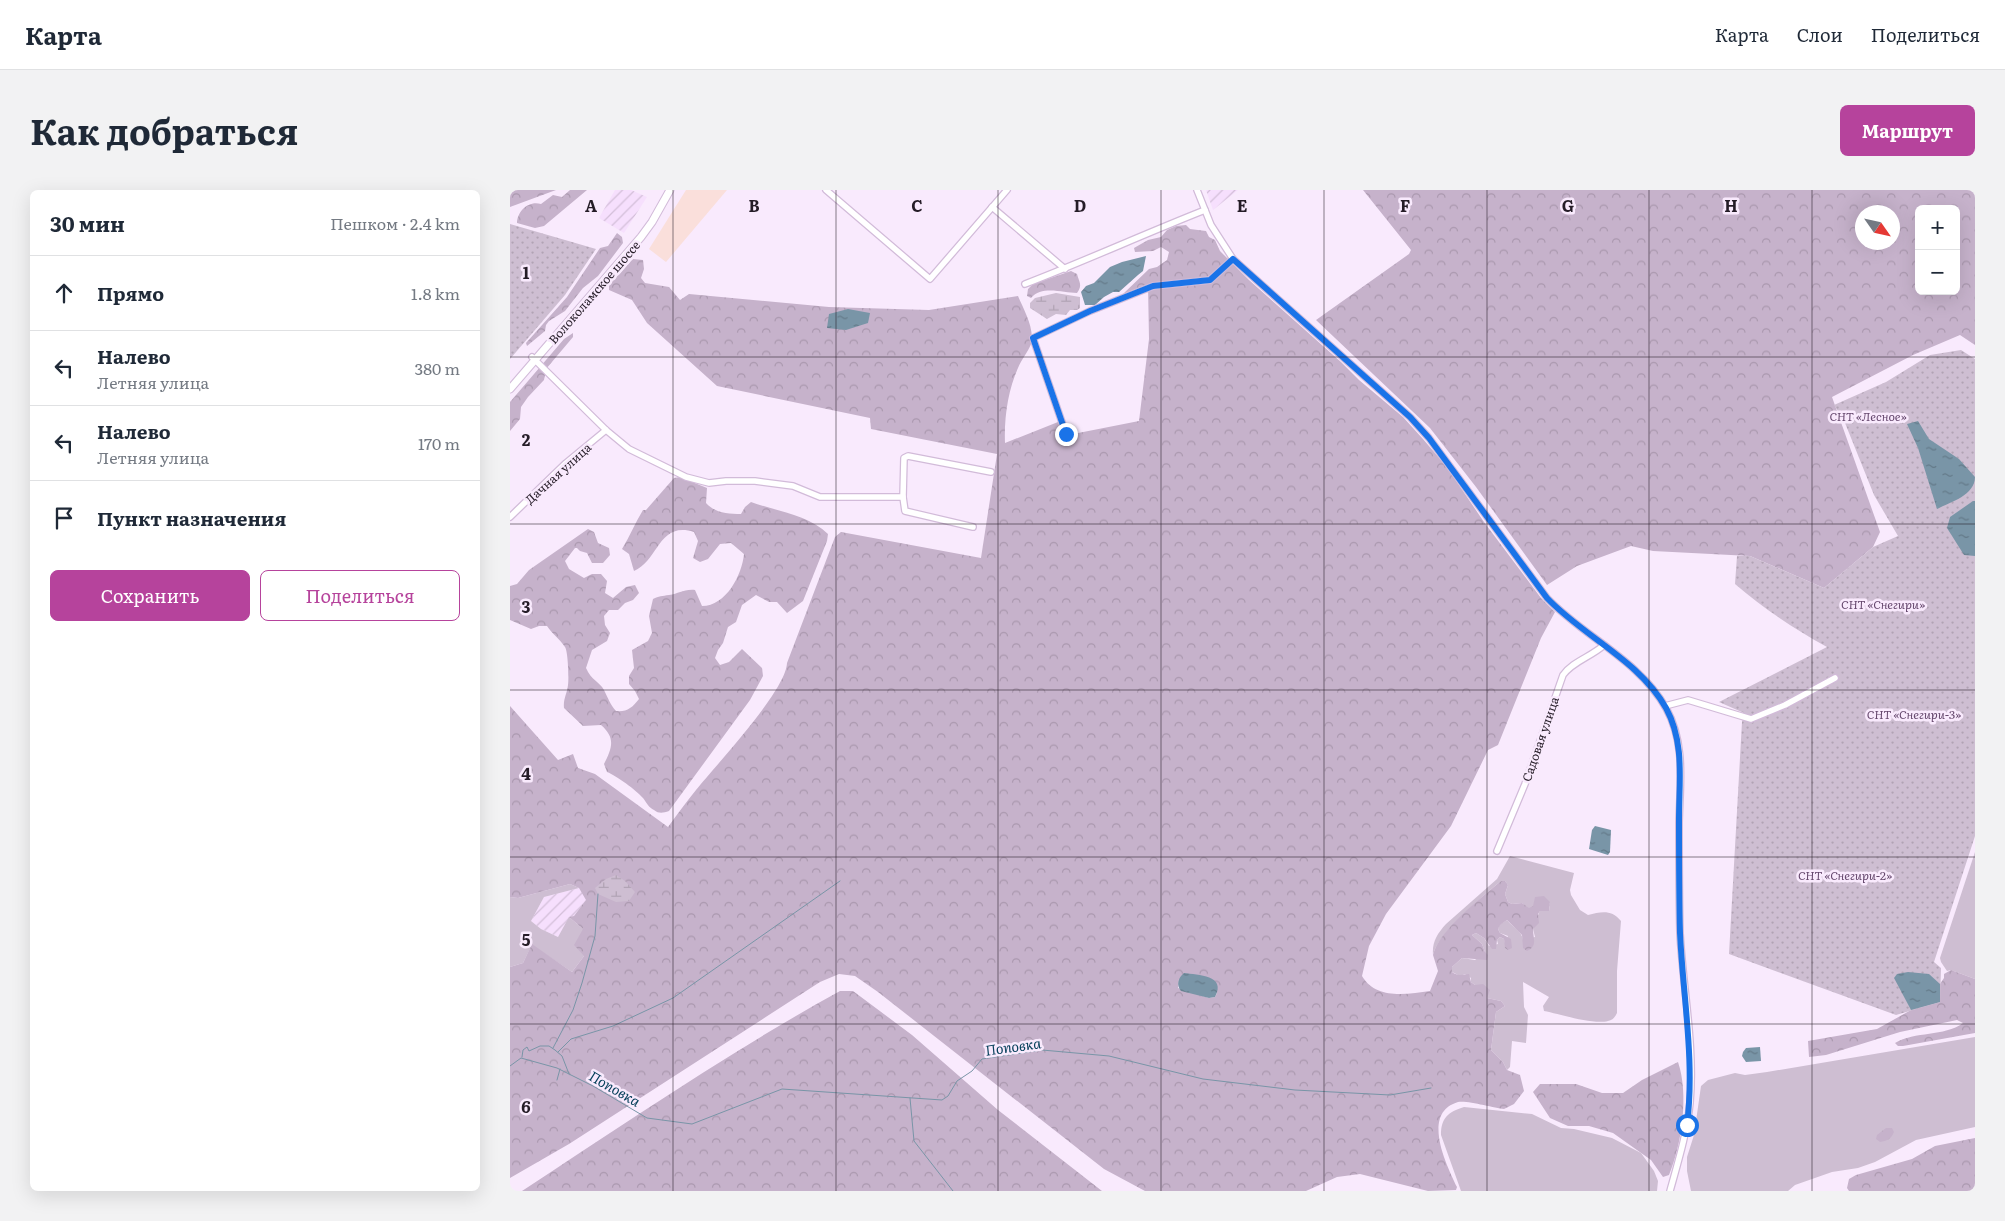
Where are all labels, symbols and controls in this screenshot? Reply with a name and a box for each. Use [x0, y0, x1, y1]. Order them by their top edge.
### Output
text: Карта [25, 17, 102, 52]
text: Карта [1715, 21, 1769, 48]
text: Слои [1797, 21, 1843, 48]
text: Поделиться [1871, 21, 1980, 48]
text: Как добраться [30, 104, 298, 156]
button: Маршрут [1840, 105, 1975, 156]
text: A [585, 193, 597, 217]
text: B [748, 193, 760, 217]
text: C [911, 193, 923, 217]
text: D [1074, 193, 1086, 217]
text: E [1237, 193, 1248, 217]
text: F [1400, 193, 1410, 217]
text: G [1562, 193, 1574, 217]
text: H [1724, 193, 1738, 217]
north arrow [1855, 205, 1900, 250]
map controls [1915, 205, 1960, 295]
button: + [1915, 205, 1960, 250]
text: 30 мин [50, 207, 125, 238]
text: Пешком · 2.4 km [330, 211, 460, 235]
street label: Волоколамское шоссе [544, 236, 644, 348]
button: − [1915, 250, 1960, 295]
text: 1 [523, 260, 530, 284]
icon: ahead [50, 279, 78, 307]
text: Прямо [97, 279, 164, 307]
text: 1.8 km [411, 281, 460, 305]
text: Налево [97, 342, 171, 370]
icon: left [50, 354, 78, 382]
text: 380 m [415, 356, 460, 380]
text: Летняя улица [97, 370, 209, 394]
park label: СНТ «Лесное» [1829, 407, 1907, 425]
text: Налево [97, 417, 171, 445]
route end [1055, 423, 1078, 446]
text: 2 [522, 427, 531, 451]
icon: left [50, 429, 78, 457]
text: 170 m [418, 431, 460, 455]
street label: Дачная улица [521, 438, 595, 508]
text: Летняя улица [97, 445, 209, 469]
icon: arrive [50, 504, 78, 532]
text: Пункт назначения [97, 504, 286, 532]
button: Сохранить [50, 570, 250, 621]
button: Поделиться [260, 570, 460, 621]
text: 3 [522, 594, 531, 618]
park label: СНТ «Снегири» [1841, 595, 1925, 613]
street label: Садовая улица [1517, 694, 1563, 784]
park label: СНТ «Снегири-3» [1867, 705, 1961, 723]
text: 4 [521, 761, 531, 785]
park label: СНТ «Снегири-2» [1798, 866, 1892, 884]
text: 5 [522, 927, 531, 951]
water label: Поповка [984, 1032, 1042, 1060]
water label: Поповка [586, 1065, 644, 1111]
text: 6 [521, 1094, 531, 1118]
route start [1676, 1114, 1699, 1137]

